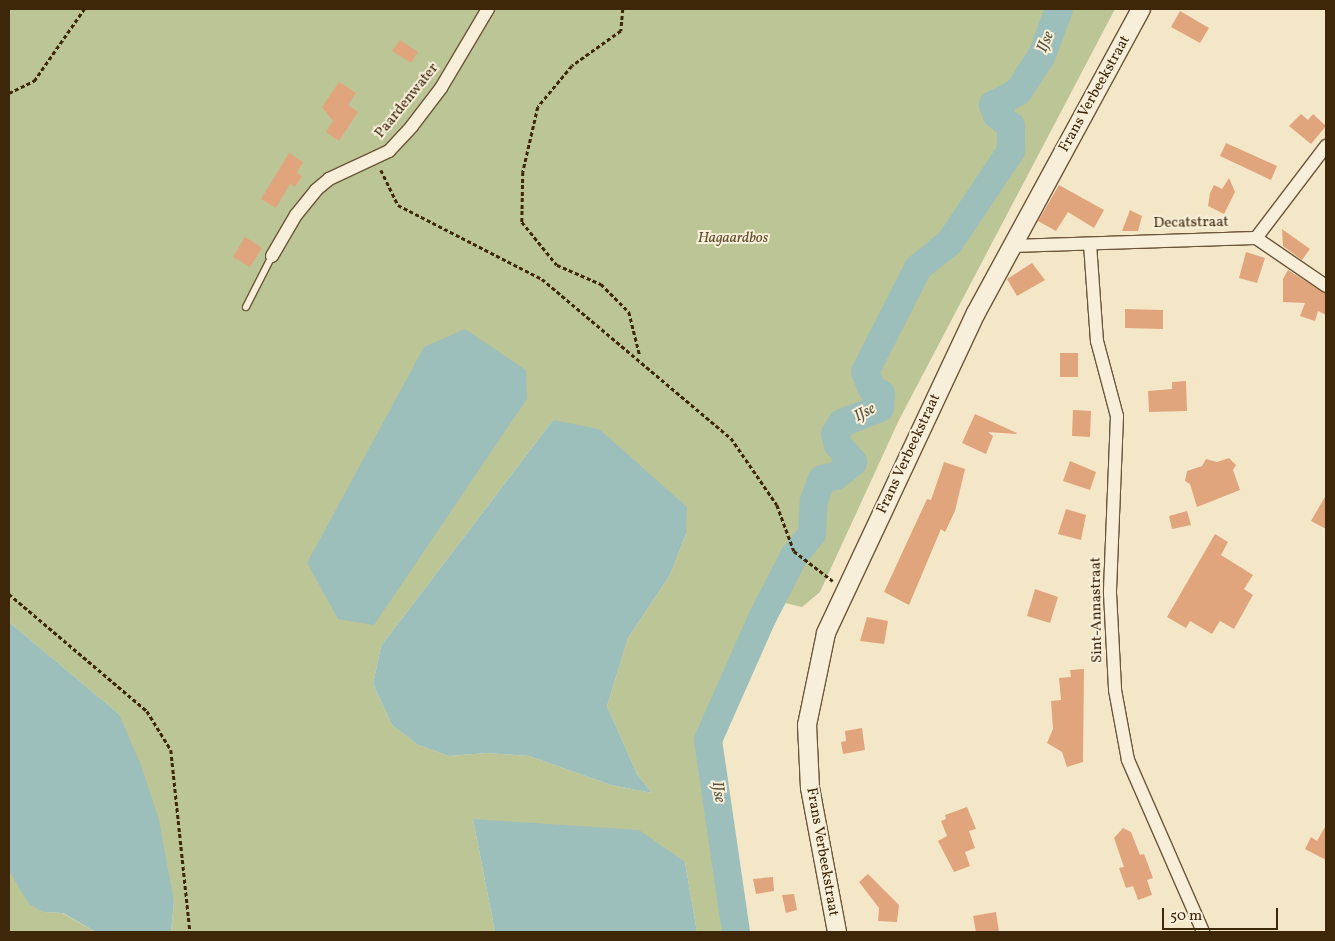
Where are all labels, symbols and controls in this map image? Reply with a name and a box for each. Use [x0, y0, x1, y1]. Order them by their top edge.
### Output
water label: IJse [1033, 28, 1059, 56]
street label: Frans Verbeekstraat [1055, 32, 1135, 156]
street label: Paardenwater [371, 60, 443, 142]
street label: Decatstraat [1153, 213, 1229, 233]
park label: Hagaardbos [698, 230, 768, 248]
street label: Frans Verbeekstraat [873, 391, 945, 517]
water label: IJse [851, 400, 879, 426]
street label: Sint-Annastraat [1087, 557, 1107, 663]
water label: IJse [707, 780, 729, 804]
street label: Frans Verbeekstraat [802, 786, 842, 918]
scale bar [1165, 898, 1281, 930]
text: 50 m [1170, 906, 1202, 927]

